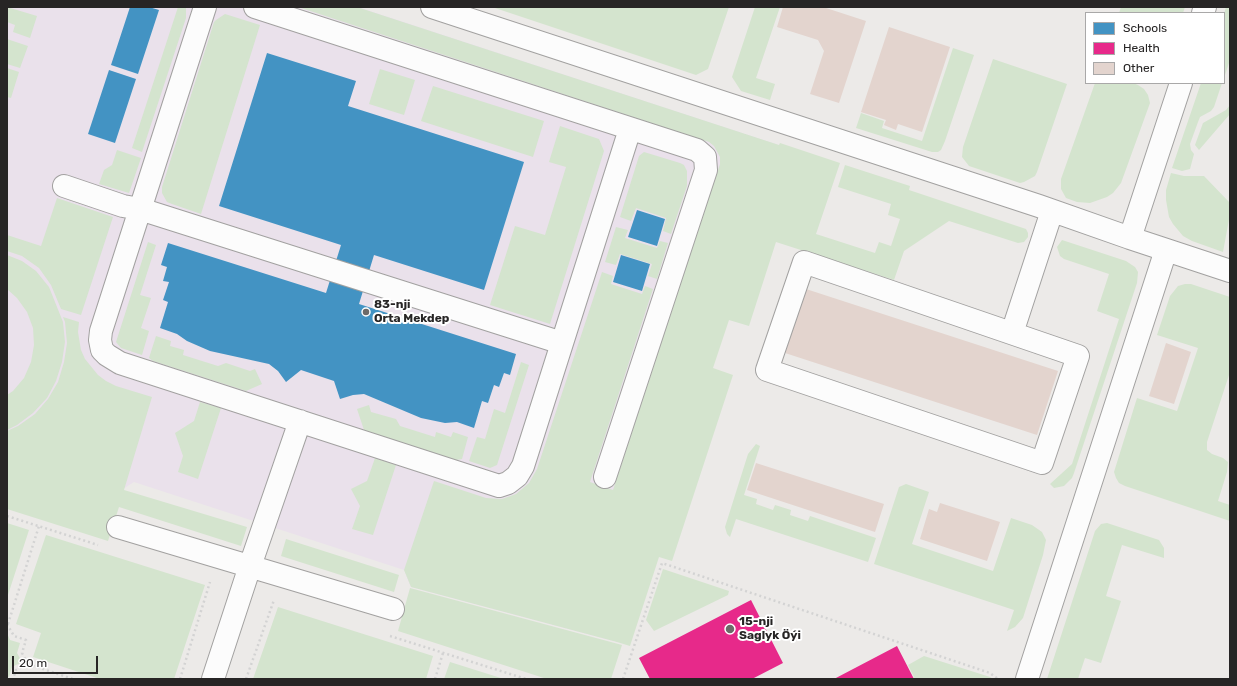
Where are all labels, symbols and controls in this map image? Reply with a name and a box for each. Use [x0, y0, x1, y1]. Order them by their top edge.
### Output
legend [1085, 12, 1225, 84]
text: Schools [1123, 21, 1167, 35]
text: Health [1123, 41, 1160, 55]
text: Other [1123, 61, 1154, 75]
place label: 83-nji Orta Mekdep [374, 298, 449, 326]
marker: 83-nji Orta Mekdep [361, 307, 371, 317]
place label: 15-nji Saglyk Öýi [739, 615, 801, 643]
marker: 15-nji Saglyk Öýi [724, 623, 736, 635]
scale bar [14, 648, 100, 674]
text: 20 m [19, 656, 47, 670]

